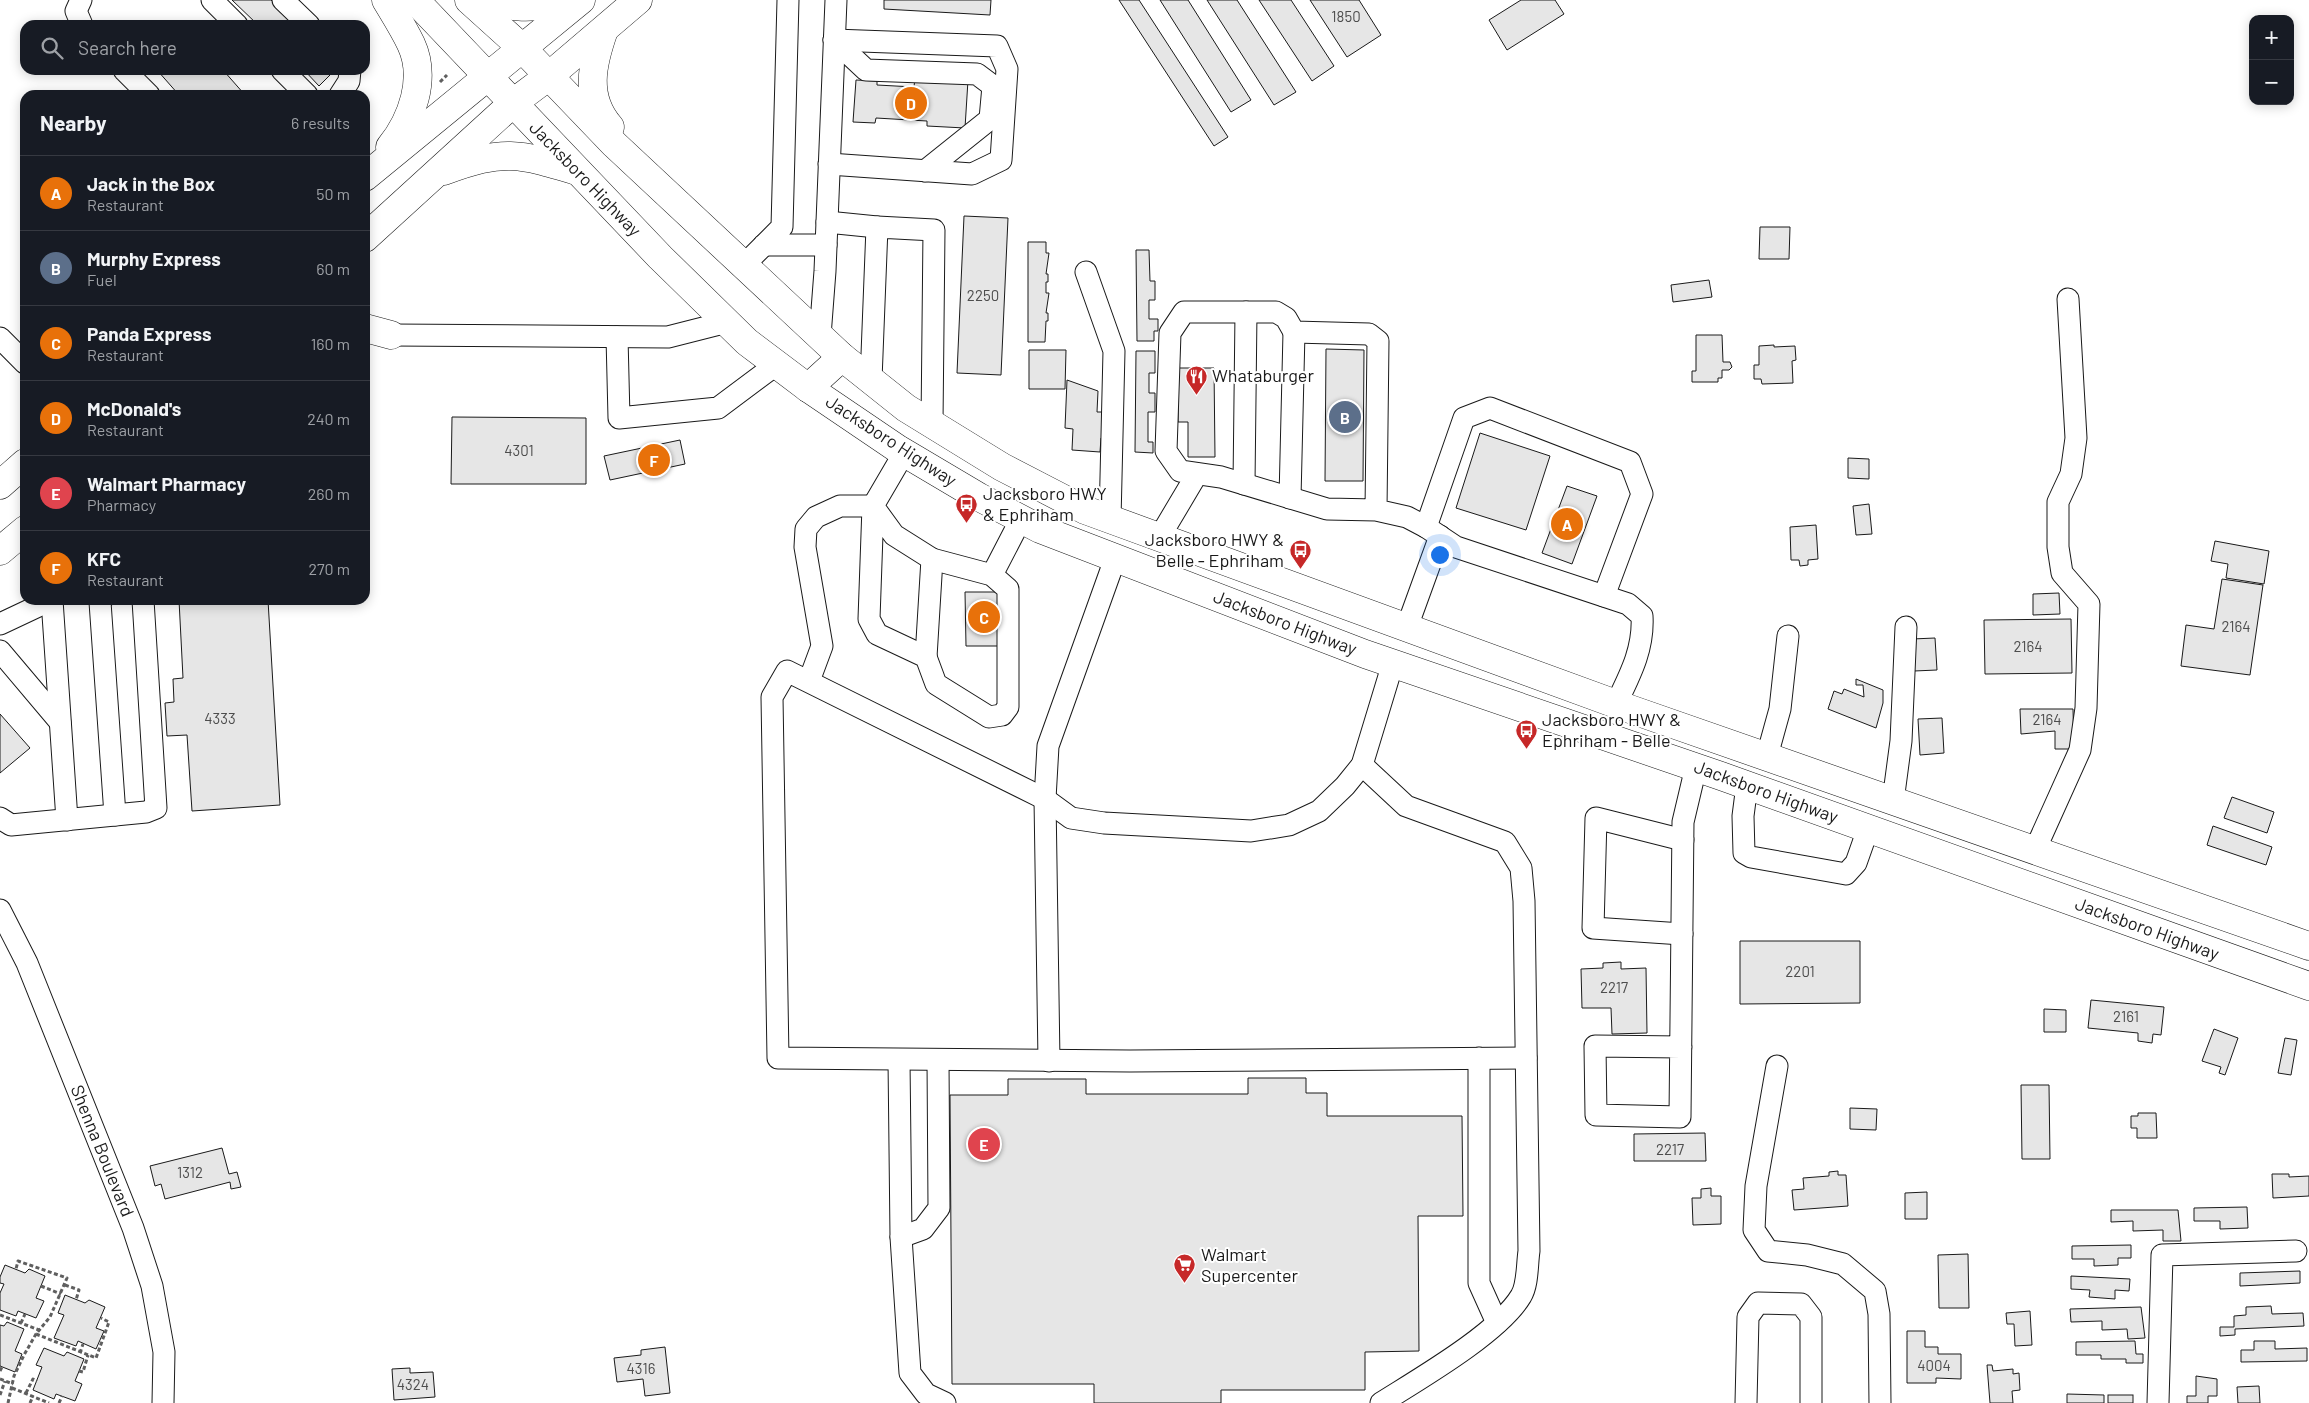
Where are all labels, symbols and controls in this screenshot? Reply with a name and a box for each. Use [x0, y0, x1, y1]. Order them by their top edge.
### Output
house number: 1850 [1331, 7, 1361, 25]
map controls [2249, 15, 2294, 105]
button: + [2249, 15, 2294, 60]
search box [20, 20, 370, 75]
icon: search [38, 34, 66, 62]
text: Search here [78, 36, 177, 59]
button: − [2249, 60, 2294, 105]
pin: D [895, 84, 927, 122]
text: Nearby [40, 110, 106, 135]
text: 6 results [291, 113, 350, 132]
street label: Jacksboro Highway [525, 116, 646, 240]
text: Jack in the Box [87, 172, 215, 195]
text: A [51, 184, 61, 203]
text: 50 m [316, 184, 350, 203]
text: Restaurant [87, 195, 164, 214]
text: Murphy Express [87, 247, 221, 270]
text: B [51, 259, 61, 278]
text: 60 m [316, 259, 350, 278]
text: Fuel [87, 270, 117, 289]
house number: 2250 [967, 286, 999, 304]
text: Panda Express [87, 322, 212, 345]
text: C [51, 334, 61, 353]
text: 160 m [311, 334, 350, 353]
text: Restaurant [87, 345, 164, 364]
restaurant icon: Whataburger [1184, 364, 1208, 395]
place label: Whataburger [1212, 364, 1314, 386]
street label: Jacksboro Highway [822, 390, 961, 491]
text: McDonald's [87, 397, 181, 420]
pin: B [1329, 398, 1361, 436]
text: D [51, 409, 61, 428]
text: 240 m [307, 409, 350, 428]
text: Restaurant [87, 420, 164, 439]
house number: 4301 [504, 441, 534, 459]
pin: F [638, 441, 670, 479]
text: Walmart Pharmacy [87, 472, 246, 495]
place label: Jacksboro HWY & Ephriham [983, 482, 1107, 525]
text: E [51, 484, 61, 503]
text: 260 m [308, 484, 350, 503]
bus stop icon: Jacksboro HWY & Ephriham [955, 492, 979, 523]
text: Pharmacy [87, 495, 156, 514]
pin: A [1551, 505, 1583, 543]
place label: Jacksboro HWY & Belle - Ephriham [1145, 528, 1284, 571]
bus stop icon: Jacksboro HWY & Belle - Ephriham [1288, 538, 1312, 569]
your location [1427, 542, 1453, 568]
text: KFC [87, 547, 121, 570]
text: F [52, 559, 60, 578]
text: 270 m [308, 559, 350, 578]
text: Restaurant [87, 570, 164, 589]
street label: Jacksboro Highway [1211, 585, 1360, 660]
pin: C [968, 598, 1000, 636]
house number: 2164 [2221, 617, 2251, 635]
house number: 2164 [2013, 637, 2043, 655]
place label: Jacksboro HWY & Ephriham - Belle [1542, 708, 1681, 751]
house number: 4333 [204, 709, 236, 727]
house number: 2164 [2032, 710, 2062, 728]
bus stop icon: Jacksboro HWY & Ephriham - Belle [1514, 718, 1538, 749]
street label: Jacksboro Highway [1691, 755, 1841, 827]
street label: Jacksboro Highway [2072, 892, 2222, 964]
house number: 2201 [1785, 962, 1815, 980]
house number: 2217 [1600, 978, 1628, 996]
house number: 2161 [2113, 1007, 2139, 1025]
street label: Shenna Boulevard [67, 1082, 139, 1220]
pin: E [968, 1125, 1000, 1163]
house number: 2217 [1656, 1140, 1684, 1158]
house number: 1312 [177, 1163, 203, 1181]
place label: Walmart Supercenter [1201, 1243, 1299, 1286]
supermarket icon: Walmart Supercenter [1173, 1253, 1197, 1284]
house number: 4004 [1917, 1356, 1951, 1374]
house number: 4316 [627, 1359, 655, 1377]
house number: 4324 [397, 1375, 429, 1393]

